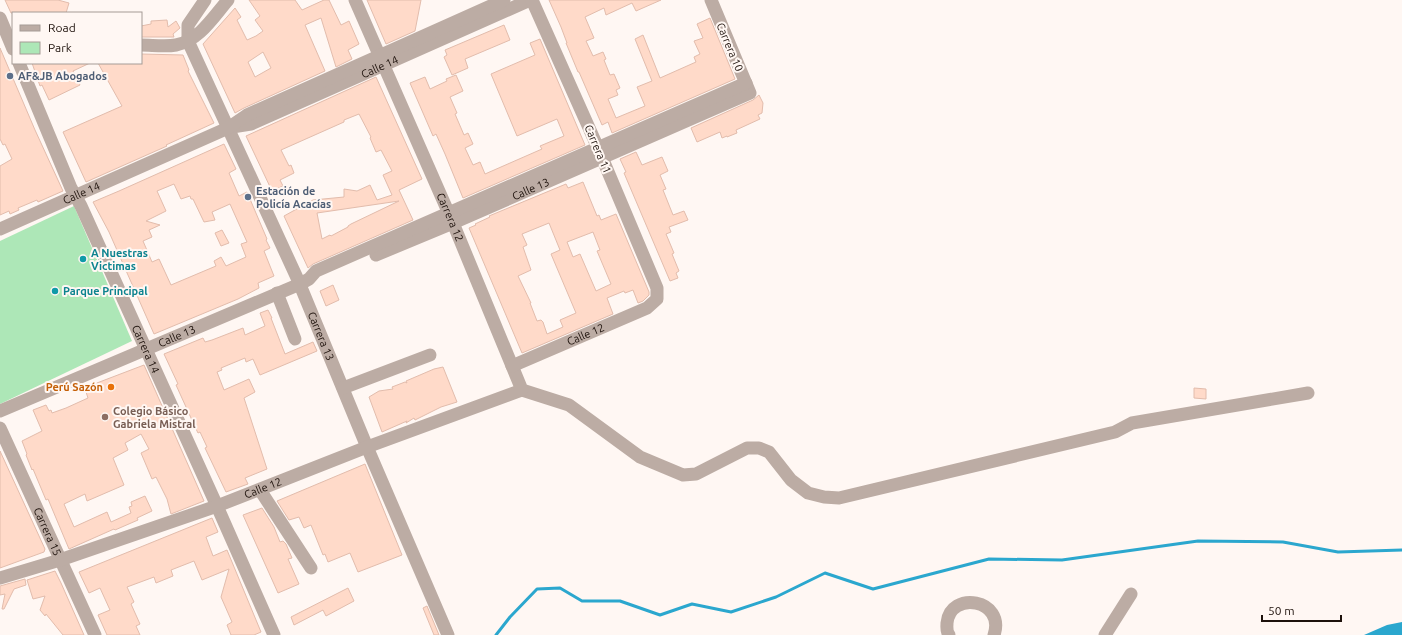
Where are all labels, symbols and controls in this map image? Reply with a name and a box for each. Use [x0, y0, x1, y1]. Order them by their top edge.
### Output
legend [12, 12, 142, 64]
text: Road [48, 21, 76, 34]
street label: Carrera 10 [714, 21, 746, 73]
text: Park [48, 41, 72, 54]
street label: Calle 14 [359, 53, 400, 80]
place label: AF&JB Abogados [18, 70, 107, 82]
marker: AF&JB Abogados [5, 71, 15, 81]
street label: Carrera 11 [582, 123, 614, 175]
street label: Calle 13 [510, 176, 551, 202]
street label: Calle 14 [61, 180, 102, 206]
place label: Estación de Policía Acacías [256, 185, 331, 210]
street label: Carrera 12 [434, 191, 466, 243]
marker: Estación de Policía Acacías [243, 192, 253, 202]
place label: A Nuestras Victimas [91, 247, 148, 272]
marker: A Nuestras Victimas [78, 254, 88, 264]
place label: Parque Principal [63, 285, 148, 297]
marker: Parque Principal [50, 286, 60, 296]
street label: Carrera 13 [306, 310, 337, 362]
street label: Calle 12 [565, 321, 606, 348]
street label: Carrera 14 [130, 323, 162, 375]
street label: Calle 13 [156, 323, 197, 349]
place label: Perú Sazón [46, 381, 103, 393]
marker: Perú Sazón [106, 382, 116, 392]
place label: Colegio Básico Gabriela Mistral [113, 405, 196, 430]
marker: Colegio Básico Gabriela Mistral [100, 412, 110, 422]
street label: Calle 12 [242, 475, 283, 501]
street label: Carrera 15 [31, 506, 64, 558]
scale bar [1262, 597, 1341, 623]
text: 50 m [1268, 604, 1295, 617]

